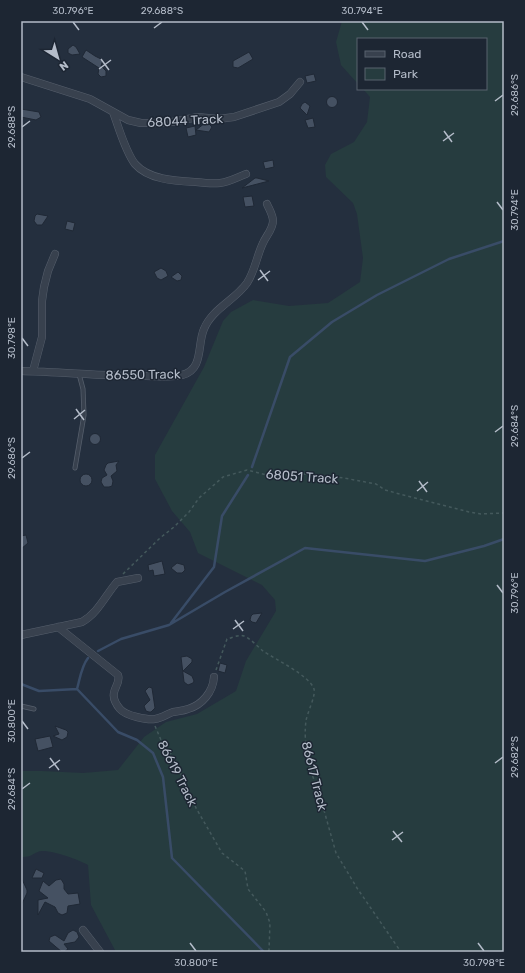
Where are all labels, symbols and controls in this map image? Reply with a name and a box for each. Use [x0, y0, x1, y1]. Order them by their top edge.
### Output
text: 30.796°E [52, 5, 94, 17]
text: 29.688°S [141, 5, 183, 17]
text: 30.794°E [341, 5, 383, 17]
north arrow [38, 38, 78, 78]
legend [357, 38, 487, 90]
text: Road [393, 47, 421, 61]
text: N [57, 58, 71, 73]
text: Park [393, 67, 419, 81]
text: 29.686°S [509, 74, 521, 116]
text: 29.688°S [6, 106, 18, 148]
street label: 68044 Track [147, 111, 224, 130]
text: 30.794°E [509, 189, 521, 231]
text: 30.798°E [6, 317, 18, 359]
street label: 86550 Track [105, 366, 181, 383]
text: 29.684°S [509, 405, 521, 447]
text: 29.686°S [6, 437, 18, 479]
street label: 68051 Track [265, 466, 339, 487]
text: 30.796°E [509, 572, 521, 614]
text: 30.800°E [6, 699, 18, 743]
text: 29.682°S [509, 736, 521, 778]
street label: 86619 Track [154, 738, 201, 809]
street label: 86617 Track [299, 740, 330, 813]
text: 29.684°S [6, 768, 18, 810]
text: 30.800°E [174, 957, 218, 969]
text: 30.798°E [463, 957, 505, 969]

